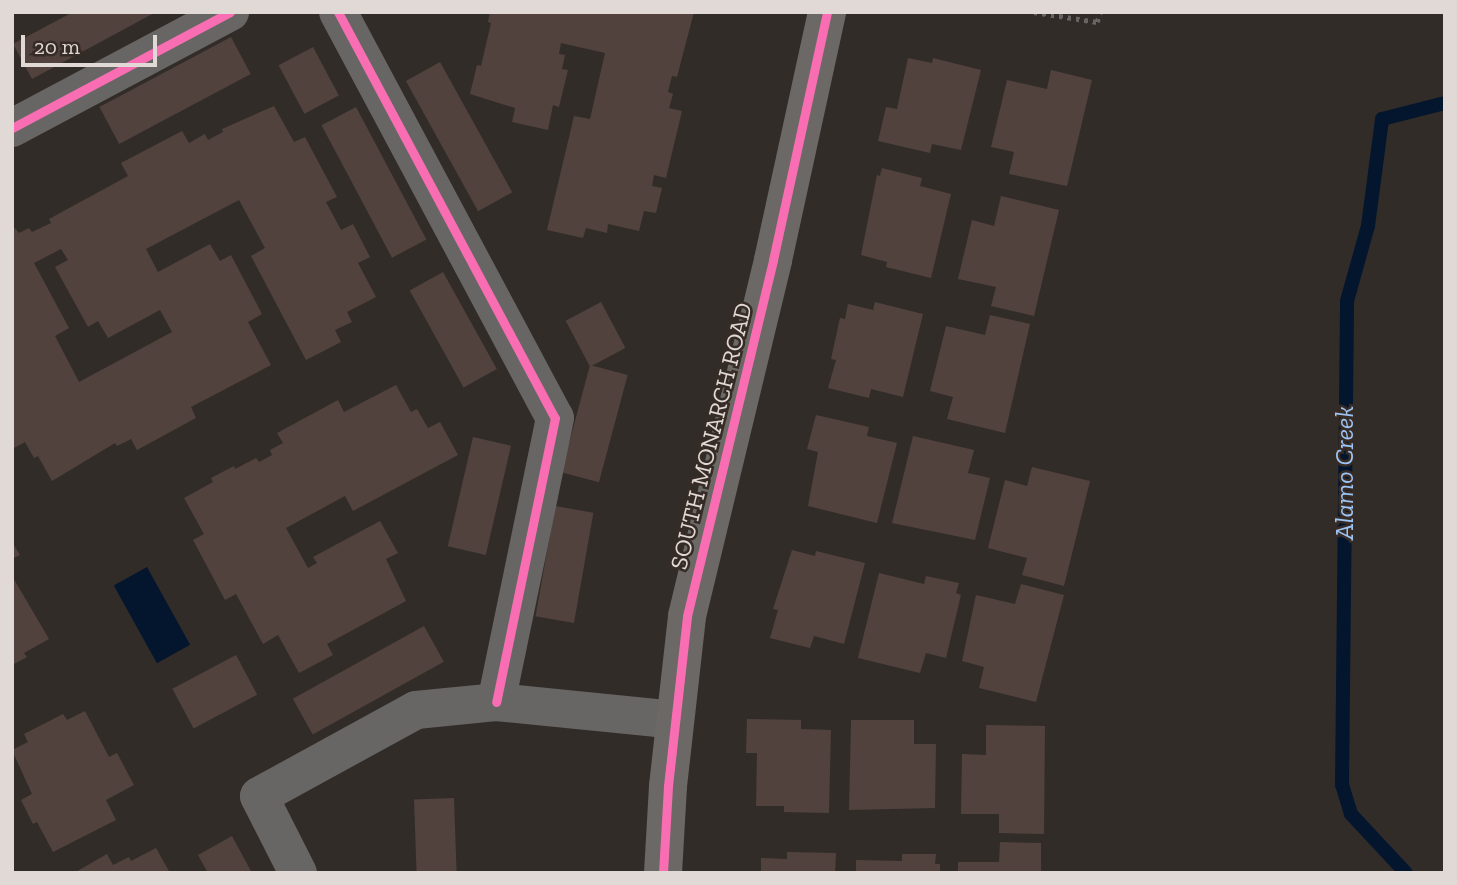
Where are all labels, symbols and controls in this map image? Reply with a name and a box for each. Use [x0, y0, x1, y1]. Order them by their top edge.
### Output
scale bar [24, 21, 161, 65]
text: 20 m [34, 34, 80, 59]
street label: SOUTH MONARCH ROAD [664, 299, 758, 573]
water label: Alamo Creek [1329, 406, 1361, 540]

